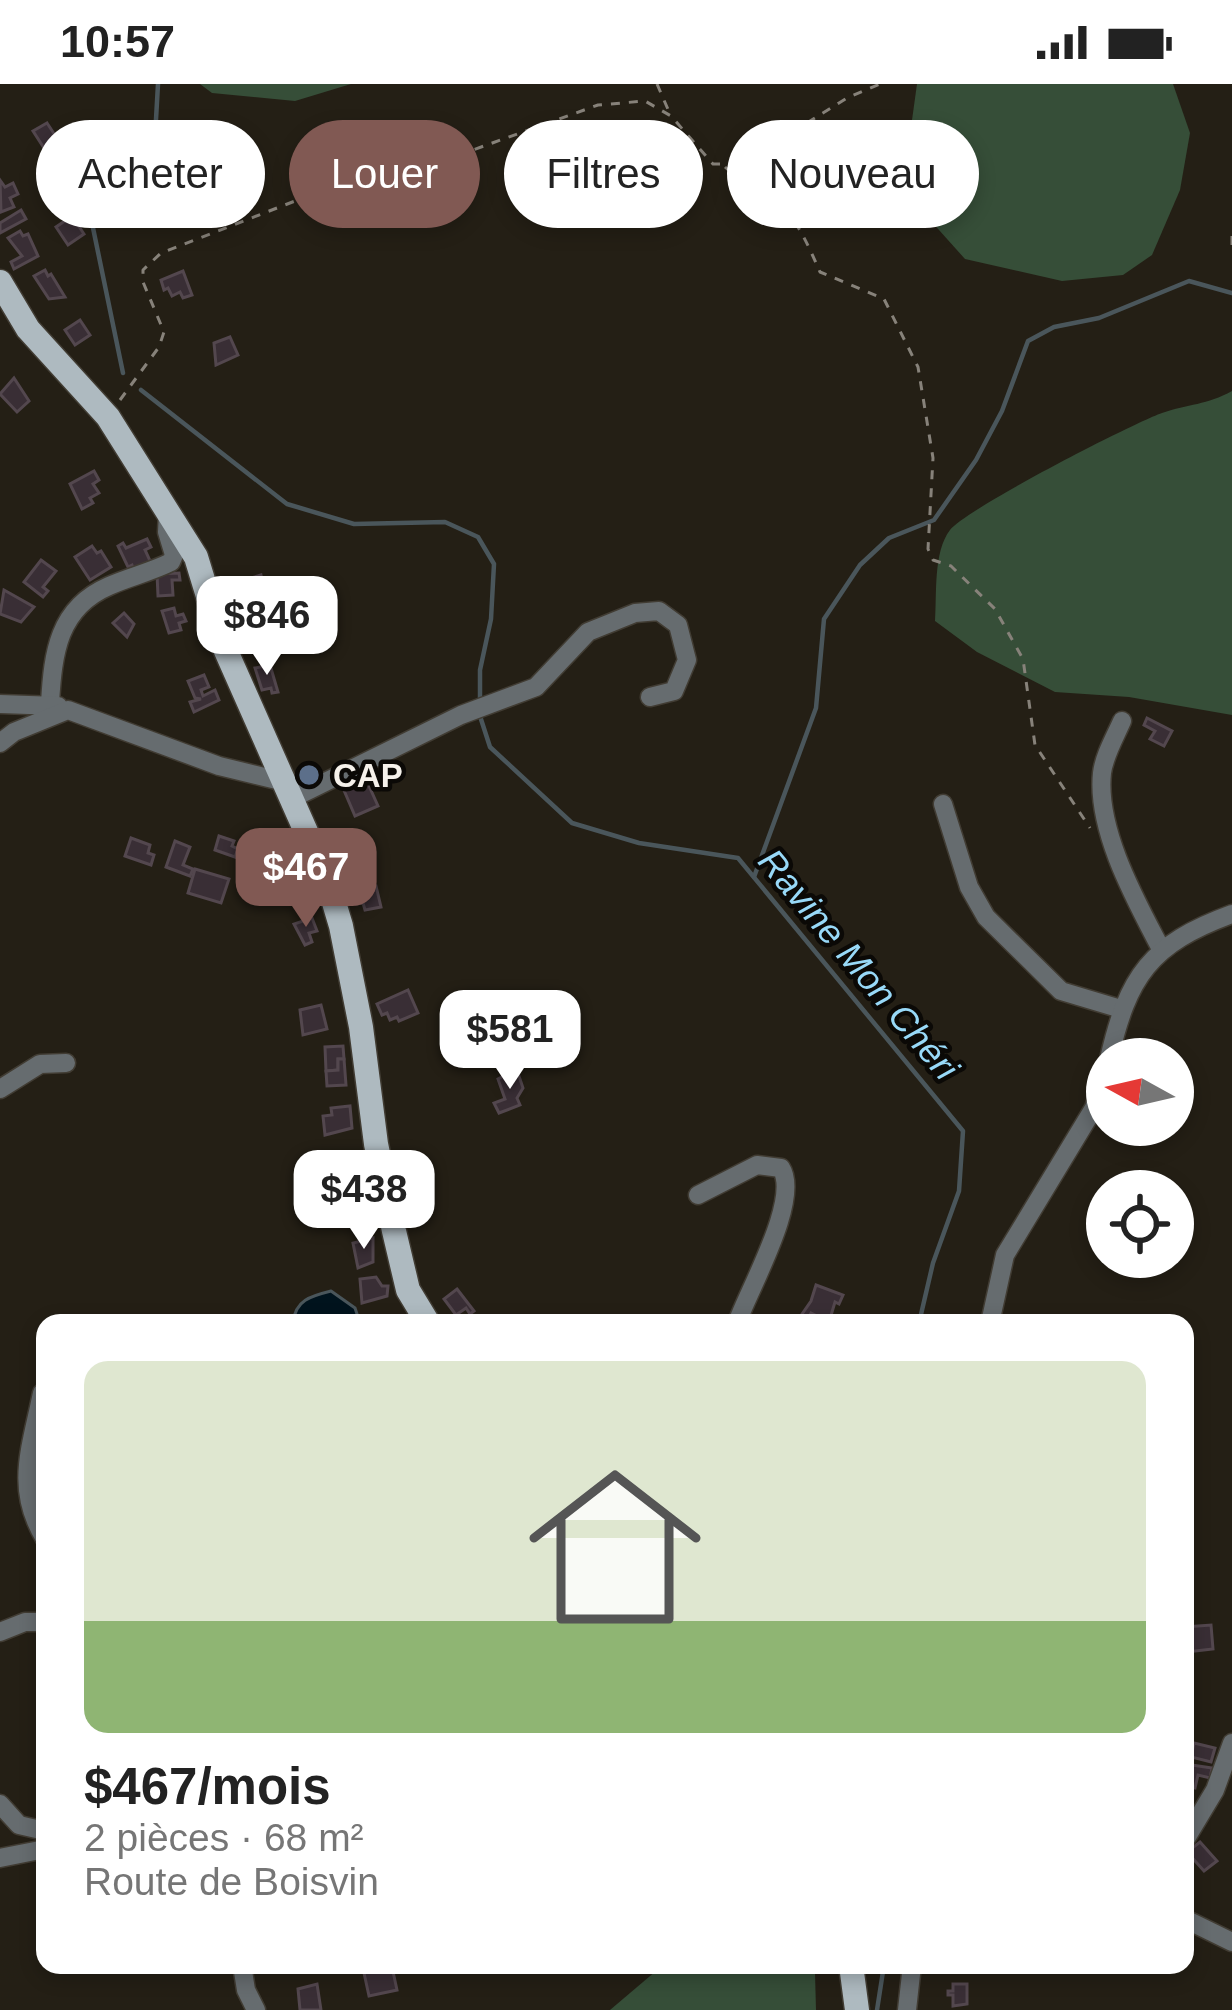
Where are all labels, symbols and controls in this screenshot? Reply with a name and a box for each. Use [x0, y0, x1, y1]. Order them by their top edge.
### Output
text: 10:57 [60, 16, 175, 67]
chip: Acheter [36, 120, 265, 228]
chip: Louer [289, 120, 480, 228]
chip: Filtres [504, 120, 703, 228]
chip: Nouveau [727, 120, 979, 228]
pin: $846 [196, 576, 338, 678]
text: $846 [224, 593, 310, 636]
place label: CAP [333, 757, 403, 794]
marker: CAP [296, 762, 322, 788]
pin: $467 [235, 828, 377, 930]
water label: Ravine Mon Chéri [750, 841, 968, 1089]
text: $467 [263, 845, 349, 888]
pin: $581 [439, 990, 581, 1092]
text: $581 [467, 1007, 553, 1050]
north arrow [1086, 1038, 1194, 1146]
map controls [1086, 1038, 1194, 1278]
pin: $438 [293, 1150, 435, 1252]
text: $438 [321, 1167, 407, 1210]
button: locate [1086, 1170, 1194, 1278]
icon: home [507, 1439, 723, 1655]
text: $467/mois [84, 1758, 331, 1815]
text: 2 pièces · 68 m² [84, 1816, 364, 1859]
text: Route de Boisvin [84, 1860, 379, 1903]

